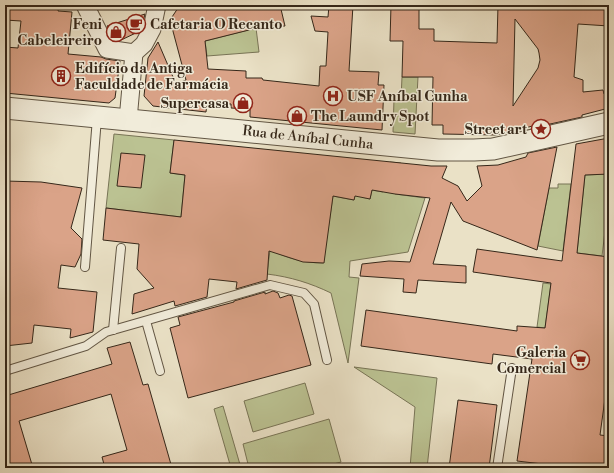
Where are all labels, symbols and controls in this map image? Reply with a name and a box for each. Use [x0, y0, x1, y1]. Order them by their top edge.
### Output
cafe icon: Cafetaria O Recanto [125, 13, 147, 35]
place label: Feni Cabeleireiro [17, 16, 103, 50]
place label: Cafetaria O Recanto [150, 16, 282, 34]
shop icon: Feni Cabeleireiro [105, 21, 127, 43]
place label: Edifício da Antiga Faculdade de Farmácia [75, 60, 229, 94]
building icon: Edifício da Antiga Faculdade de Farmácia [50, 65, 72, 87]
hospital icon: USF Aníbal Cunha [322, 85, 344, 107]
place label: USF Aníbal Cunha [347, 88, 468, 106]
shop icon: Supercasa [232, 92, 254, 114]
place label: Supercasa [161, 95, 229, 113]
shop icon: The Laundry Spot [286, 105, 308, 127]
place label: The Laundry Spot [311, 108, 430, 126]
place icon: Street art [530, 118, 552, 140]
place label: Street art [465, 121, 528, 139]
street label: Rua de Aníbal Cunha [242, 122, 375, 154]
place label: Galeria Comercial [497, 344, 566, 378]
supermarket icon: Galeria Comercial [569, 349, 591, 371]

